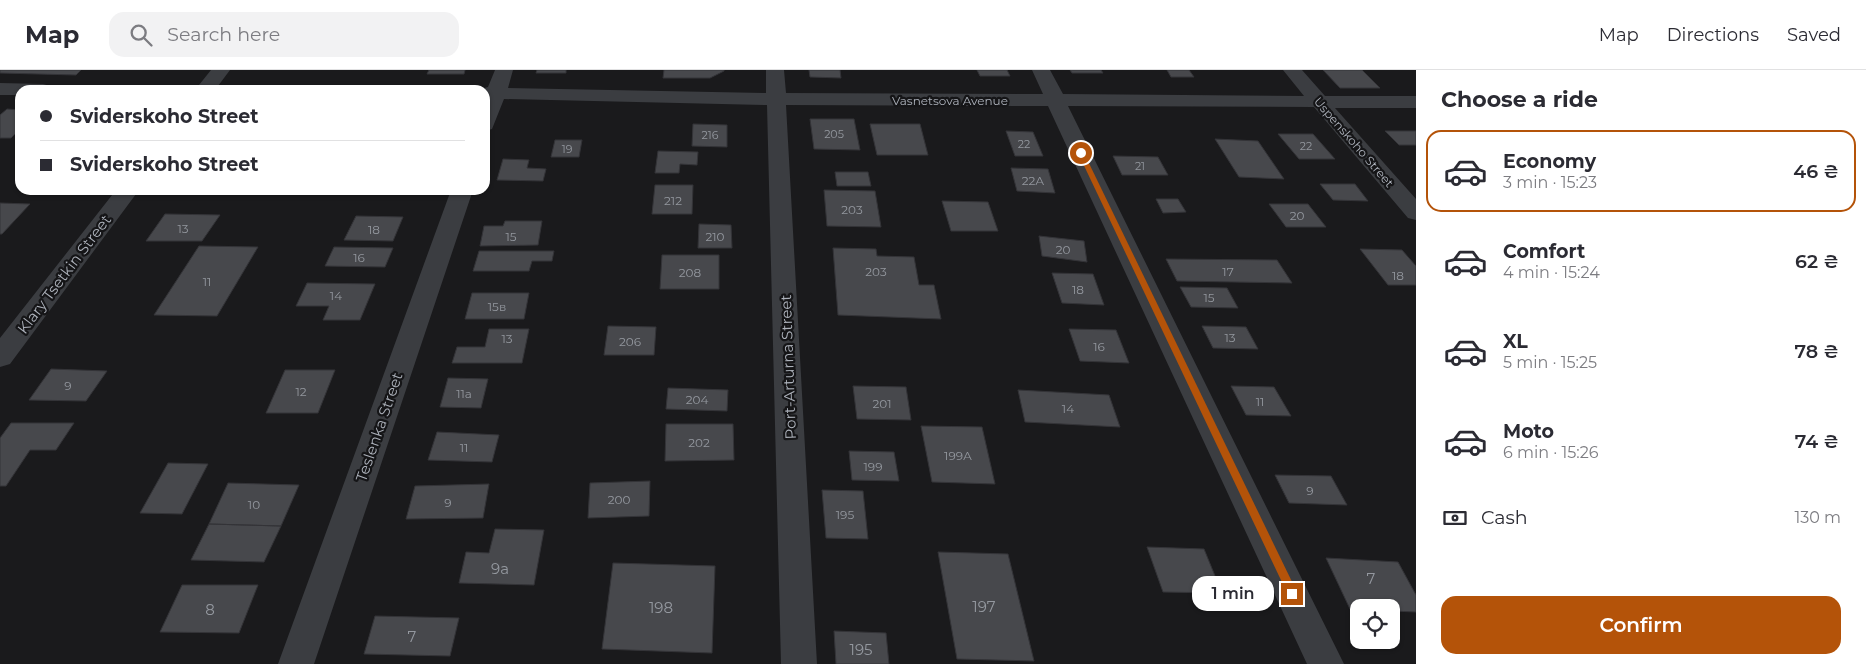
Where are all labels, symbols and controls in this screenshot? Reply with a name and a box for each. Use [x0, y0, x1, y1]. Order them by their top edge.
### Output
search box [109, 12, 459, 57]
text: Map [25, 20, 79, 49]
icon: search [127, 21, 155, 49]
text: Search here [167, 23, 280, 46]
text: Map [1599, 24, 1639, 46]
text: Directions [1667, 24, 1759, 46]
text: Saved [1787, 24, 1841, 46]
text: Choose a ride [1441, 86, 1598, 113]
street label: Vasnetsova Avenue [892, 93, 1008, 108]
street label: Uspenskoho Street [1311, 94, 1397, 190]
text: Sviderskoho Street [70, 105, 259, 128]
house number: 205 [824, 127, 844, 141]
house number: 216 [702, 128, 719, 142]
house number: 22 [1018, 137, 1030, 151]
house number: 22 [1300, 139, 1312, 153]
house number: 19 [562, 142, 573, 156]
route start [1070, 142, 1092, 164]
icon: car [1443, 149, 1488, 194]
text: Economy [1503, 150, 1596, 173]
text: Sviderskoho Street [70, 153, 259, 176]
house number: 21 [1135, 159, 1145, 173]
text: 46 ₴ [1793, 160, 1839, 183]
house number: 22А [1022, 173, 1044, 188]
text: 3 min · 15:23 [1503, 173, 1597, 192]
house number: 212 [664, 193, 682, 208]
house number: 203 [841, 202, 863, 217]
house number: 20 [1290, 208, 1304, 223]
street label: Klary Tsetkin Street [13, 211, 115, 337]
house number: 13 [177, 221, 189, 236]
house number: 18 [368, 222, 380, 237]
house number: 15 [505, 229, 517, 244]
house number: 210 [705, 229, 725, 244]
icon: car [1443, 239, 1488, 284]
text: Comfort [1503, 240, 1585, 263]
house number: 20 [1056, 242, 1070, 257]
house number: 16 [353, 250, 365, 265]
text: 62 ₴ [1795, 250, 1839, 273]
text: 4 min · 15:24 [1503, 263, 1600, 282]
house number: 203 [865, 264, 887, 279]
house number: 17 [1222, 264, 1234, 279]
house number: 208 [679, 265, 702, 280]
house number: 18 [1392, 268, 1404, 283]
house number: 11 [203, 274, 211, 289]
house number: 18 [1072, 282, 1084, 297]
house number: 14 [330, 288, 342, 303]
house number: 15 [1203, 290, 1215, 305]
street label: Port-Arturna Street [776, 294, 800, 440]
house number: 15в [488, 299, 506, 314]
icon: car [1443, 329, 1488, 374]
house number: 13 [1224, 330, 1236, 345]
text: XL [1503, 330, 1528, 353]
house number: 13 [501, 331, 513, 346]
house number: 206 [619, 334, 641, 349]
house number: 16 [1093, 339, 1105, 354]
text: 78 ₴ [1794, 340, 1839, 363]
text: 5 min · 15:25 [1503, 353, 1597, 372]
street label: Teslenka Street [351, 370, 407, 484]
house number: 9 [64, 378, 72, 393]
house number: 12 [295, 384, 307, 399]
house number: 11а [456, 386, 472, 401]
house number: 204 [686, 392, 708, 407]
house number: 11 [1256, 394, 1264, 409]
house number: 201 [872, 396, 892, 411]
house number: 14 [1062, 401, 1074, 416]
icon: car [1443, 419, 1488, 464]
text: Moto [1503, 420, 1554, 443]
text: 74 ₴ [1795, 430, 1839, 453]
house number: 202 [688, 435, 710, 450]
house number: 11 [460, 440, 468, 455]
text: 6 min · 15:26 [1503, 443, 1598, 462]
house number: 199А [944, 448, 972, 463]
house number: 199 [864, 459, 882, 474]
house number: 9 [1306, 483, 1314, 498]
house number: 200 [608, 492, 630, 507]
house number: 9 [444, 495, 452, 510]
house number: 10 [248, 497, 260, 512]
icon: cash [1441, 504, 1469, 532]
text: Cash [1481, 506, 1528, 529]
house number: 195 [836, 507, 854, 522]
text: 130 m [1794, 508, 1841, 527]
house number: 9а [491, 559, 509, 578]
house number: 7 [1367, 569, 1376, 588]
callout: 1 min [1192, 576, 1274, 612]
route end [1281, 583, 1303, 605]
text: 1 min [1212, 584, 1254, 603]
button: Confirm [1441, 596, 1841, 654]
house number: 197 [972, 597, 996, 616]
house number: 198 [649, 598, 673, 617]
map controls [1350, 599, 1400, 649]
button: locate [1350, 599, 1400, 649]
house number: 8 [205, 600, 215, 619]
house number: 7 [408, 627, 417, 646]
house number: 195 [849, 640, 873, 659]

